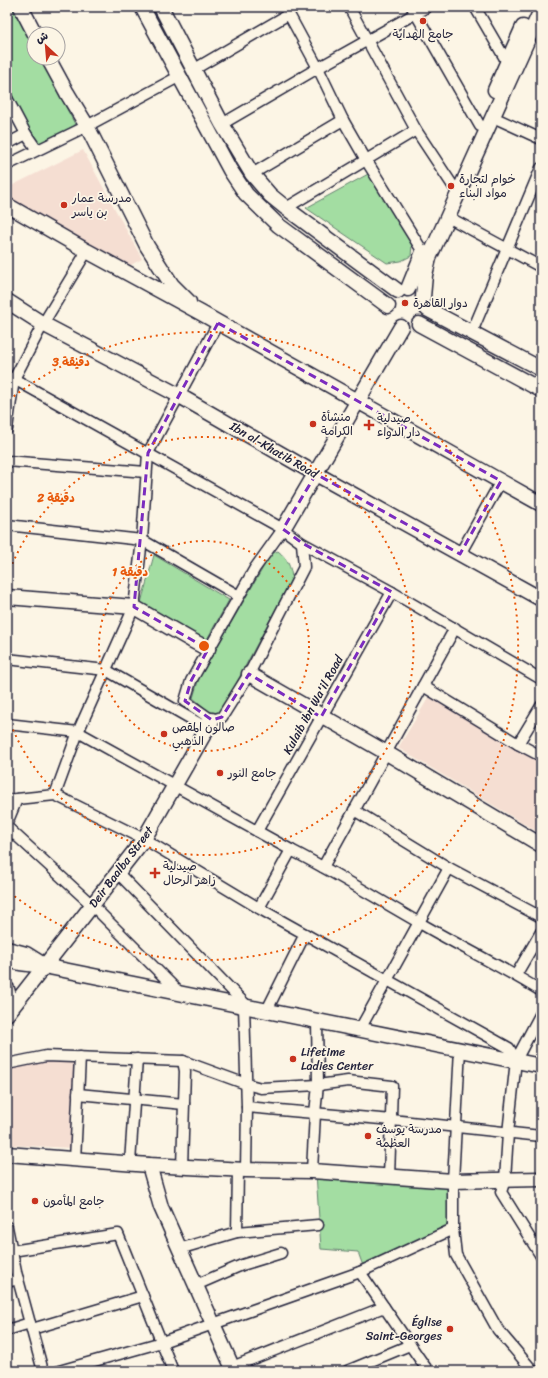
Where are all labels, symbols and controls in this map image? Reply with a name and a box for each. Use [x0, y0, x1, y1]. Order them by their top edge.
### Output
marker: جامع الهداية [418, 16, 428, 26]
place label: جامع الهداية [393, 23, 453, 45]
north arrow [26, 26, 66, 66]
text: ش [32, 26, 51, 49]
place label: خوام لتجارة مواد البناء [459, 168, 516, 204]
marker: خوام لتجارة مواد البناء [446, 181, 456, 191]
place label: مدرسة عمار بن ياسر [71, 187, 131, 223]
marker: مدرسة عمار بن ياسر [59, 200, 69, 210]
place label: دوار القاهرة [413, 292, 468, 314]
marker: دوار القاهرة [400, 298, 410, 308]
text: 3 دقيقة [51, 351, 90, 373]
place label: منشأة الكرامة [321, 406, 353, 442]
place label: صيدلية دار الدواء [377, 407, 421, 443]
street label: Ibn al-Khatib Road [225, 415, 324, 485]
marker: منشأة الكرامة [308, 419, 318, 429]
marker: صيدلية دار الدواء [364, 420, 374, 430]
text: 2 دقيقة [36, 487, 75, 509]
text: 1 دقيقة [112, 561, 148, 583]
centre of rings [197, 639, 211, 653]
street label: Kulaib ibn Wa'il Road [277, 651, 350, 759]
place label: صالون المقص الذهبي [172, 716, 235, 752]
marker: صالون المقص الذهبي [159, 729, 169, 739]
place label: جامع النور [227, 762, 276, 784]
marker: جامع النور [215, 768, 225, 778]
street label: Deir Baalba Street [83, 820, 160, 913]
place label: صيدلية زاهر الرحال [163, 855, 216, 891]
marker: صيدلية زاهر الرحال [150, 868, 160, 878]
place label: Lifetime Ladies Center [301, 1041, 374, 1077]
marker: Lifetime Ladies Center [288, 1054, 298, 1064]
place label: مدرسة يوسف العظمة [376, 1118, 442, 1154]
marker: مدرسة يوسف العظمة [363, 1131, 373, 1141]
place label: جامع المأمون [43, 1190, 105, 1212]
marker: جامع المأمون [30, 1196, 40, 1206]
place label: Église Saint-Georges [366, 1311, 442, 1347]
marker: Église Saint-Georges [445, 1324, 455, 1334]

